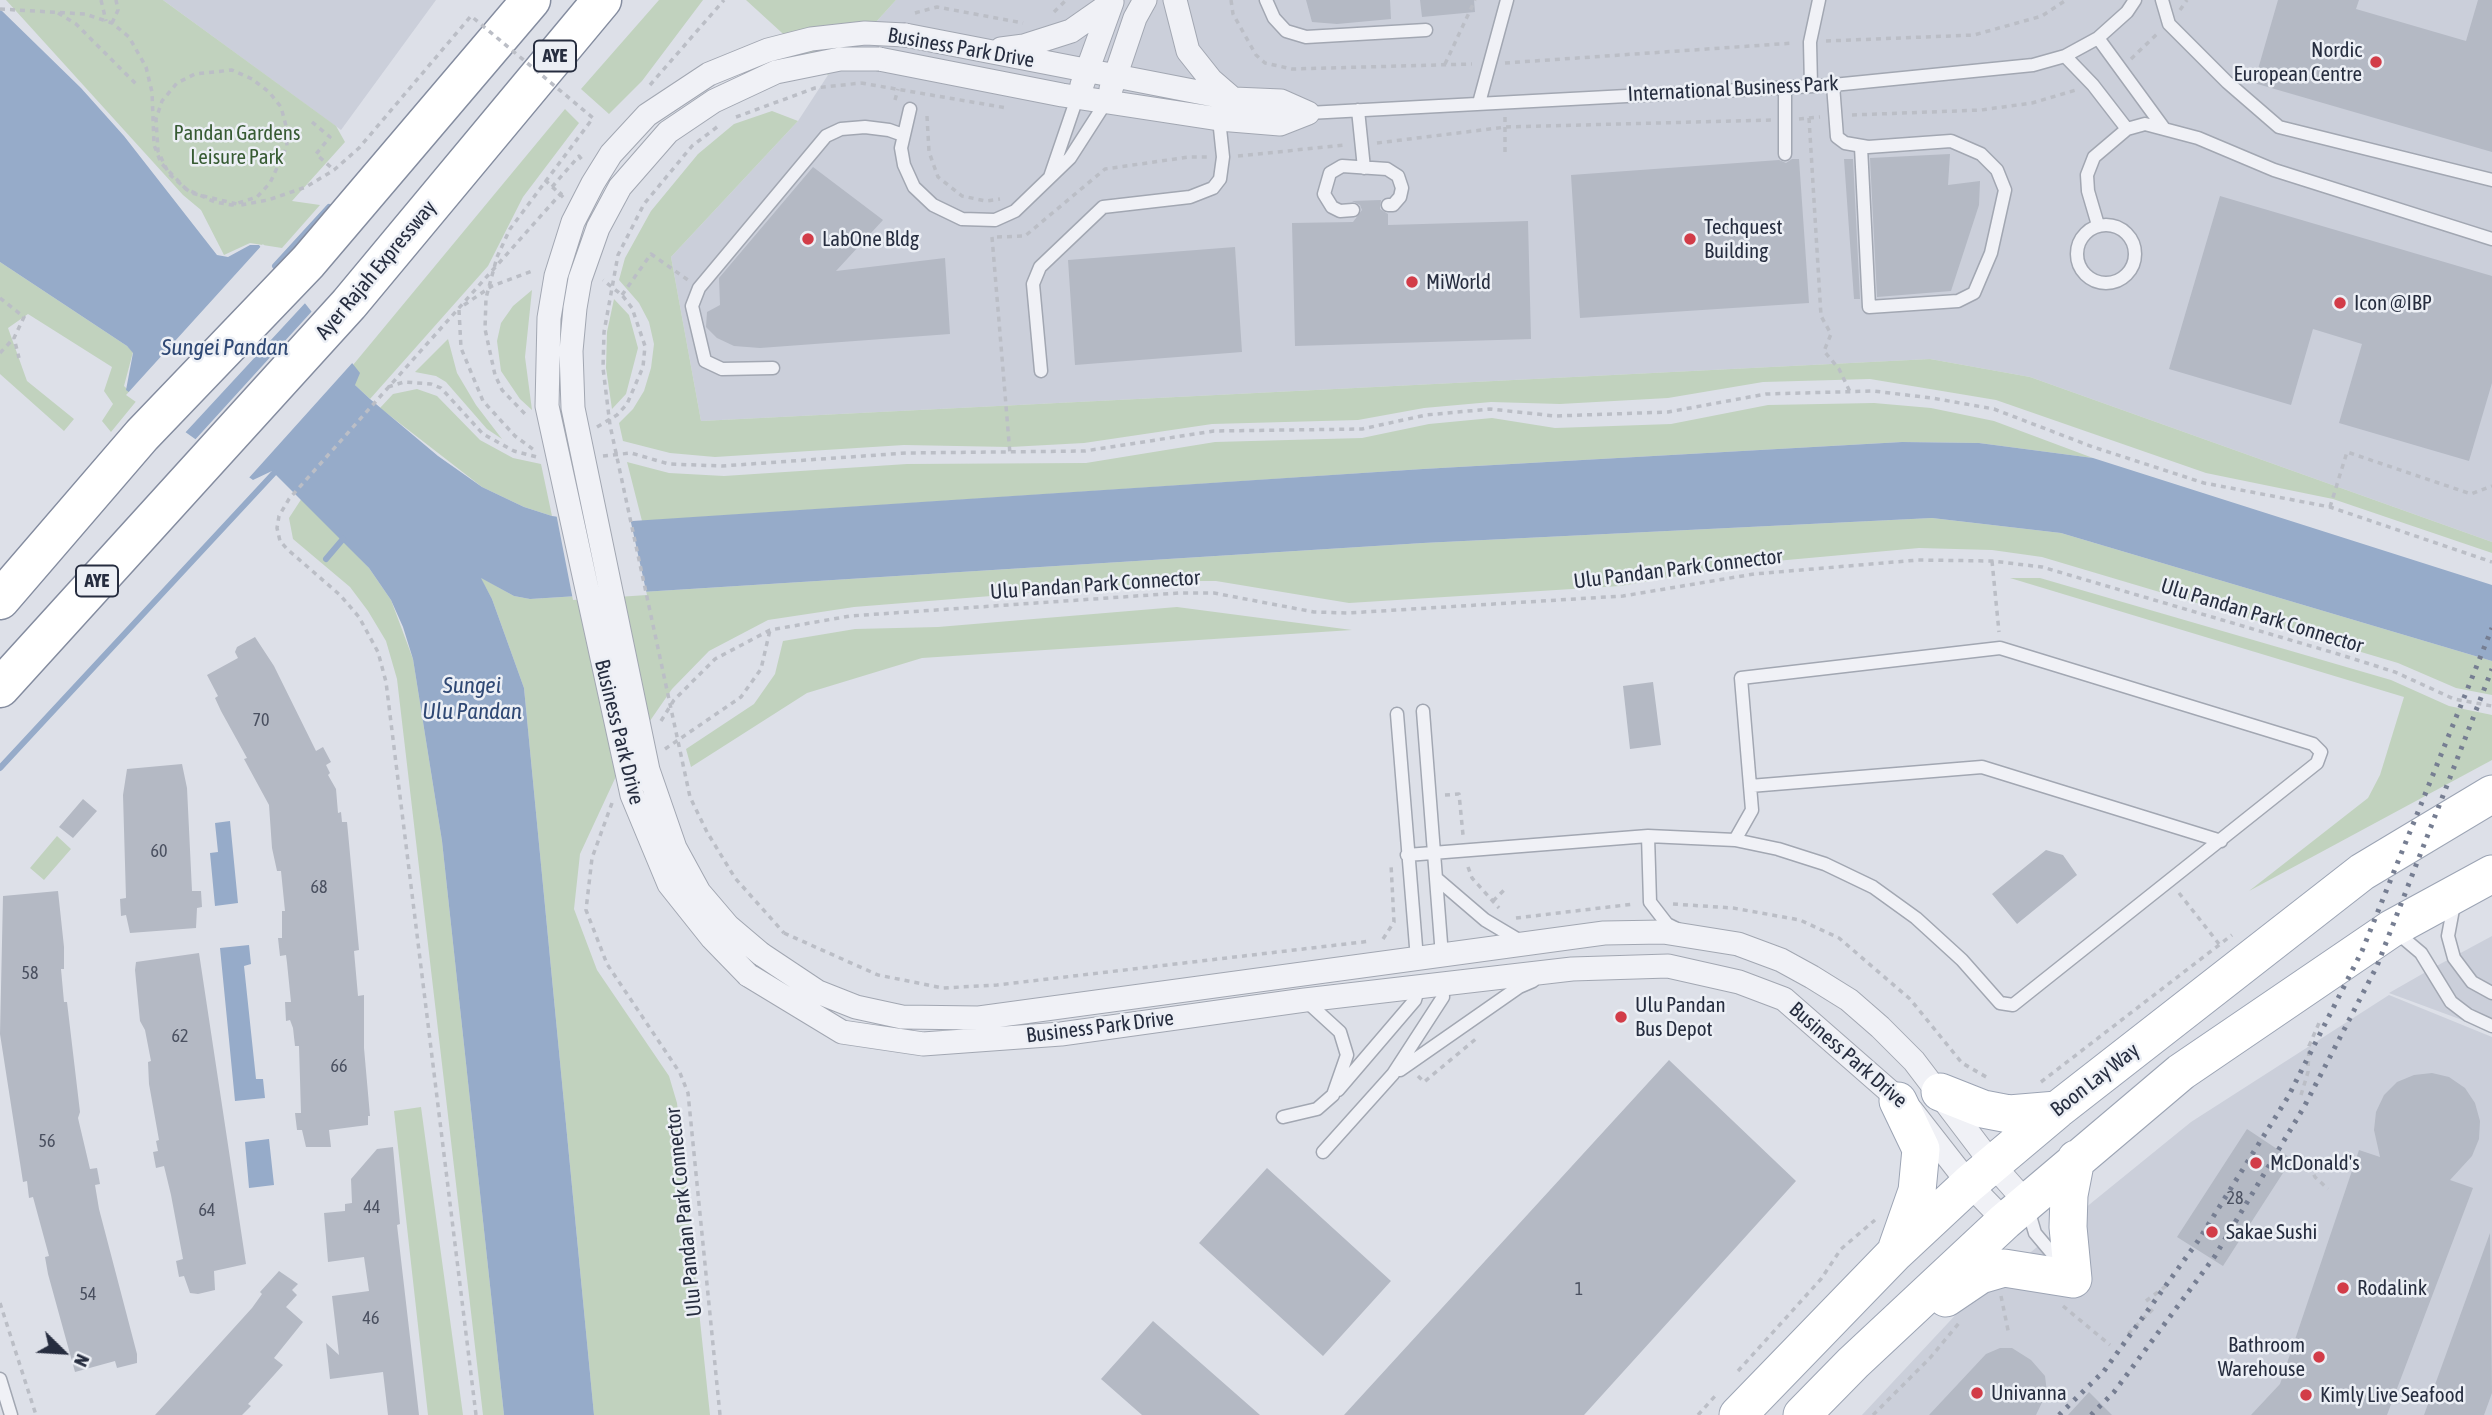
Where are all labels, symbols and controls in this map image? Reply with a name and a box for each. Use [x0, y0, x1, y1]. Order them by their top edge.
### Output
street label: Business Park Drive [886, 23, 1036, 73]
place label: Nordic European Centre [2234, 37, 2362, 87]
road number: AYE [534, 40, 576, 72]
marker: Nordic European Centre [2368, 54, 2384, 70]
street label: International Business Park [1627, 71, 1839, 107]
park label: Pandan Gardens Leisure Park [174, 120, 300, 170]
street label: Ayer Rajah Expressway [310, 195, 442, 345]
place label: Techquest Building [1704, 214, 1782, 264]
place label: LabOne Bldg [822, 226, 919, 252]
marker: LabOne Bldg [800, 231, 816, 247]
marker: Techquest Building [1682, 231, 1698, 247]
place label: MiWorld [1426, 269, 1491, 295]
marker: MiWorld [1404, 274, 1420, 290]
place label: Icon @IBP [2354, 290, 2432, 316]
marker: Icon @IBP [2332, 295, 2348, 311]
water label: Sungei Pandan [162, 334, 288, 362]
street label: Ulu Pandan Park Connector [1572, 544, 1784, 594]
street label: Ulu Pandan Park Connector [989, 565, 1201, 605]
road number: AYE [76, 566, 118, 596]
street label: Ulu Pandan Park Connector [2158, 573, 2366, 659]
street label: Business Park Drive [589, 657, 649, 807]
water label: Sungei Ulu Pandan [422, 672, 522, 726]
house number: 70 [253, 709, 269, 731]
house number: 60 [151, 840, 167, 862]
house number: 68 [311, 876, 327, 898]
house number: 58 [22, 962, 38, 984]
place label: Ulu Pandan Bus Depot [1635, 992, 1726, 1042]
street label: Business Park Drive [1784, 997, 1912, 1113]
street label: Business Park Drive [1025, 1005, 1175, 1049]
marker: Ulu Pandan Bus Depot [1613, 1009, 1629, 1025]
house number: 62 [172, 1025, 188, 1047]
street label: Boon Lay Way [2046, 1038, 2144, 1122]
house number: 66 [331, 1055, 347, 1077]
street label: Ulu Pandan Park Connector [660, 1106, 708, 1318]
house number: 56 [39, 1130, 55, 1152]
place label: McDonald's [2270, 1150, 2360, 1176]
marker: McDonald's [2248, 1155, 2264, 1171]
house number: 28 [2227, 1187, 2243, 1209]
house number: 44 [364, 1196, 380, 1218]
house number: 64 [199, 1199, 215, 1221]
place label: Sakae Sushi [2226, 1219, 2317, 1245]
marker: Sakae Sushi [2204, 1224, 2220, 1240]
place label: Rodalink [2357, 1275, 2427, 1301]
house number: 1 [1575, 1278, 1583, 1300]
marker: Rodalink [2335, 1280, 2351, 1296]
house number: 54 [80, 1283, 96, 1305]
house number: 46 [363, 1307, 379, 1329]
north arrow [28, 1317, 98, 1387]
place label: Bathroom Warehouse [2218, 1332, 2305, 1382]
marker: Bathroom Warehouse [2311, 1349, 2327, 1365]
text: N [70, 1351, 95, 1370]
place label: Univanna [1991, 1380, 2067, 1406]
place label: Kimly Live Seafood [2320, 1382, 2465, 1408]
marker: Univanna [1969, 1385, 1985, 1401]
marker: Kimly Live Seafood [2298, 1387, 2314, 1403]

